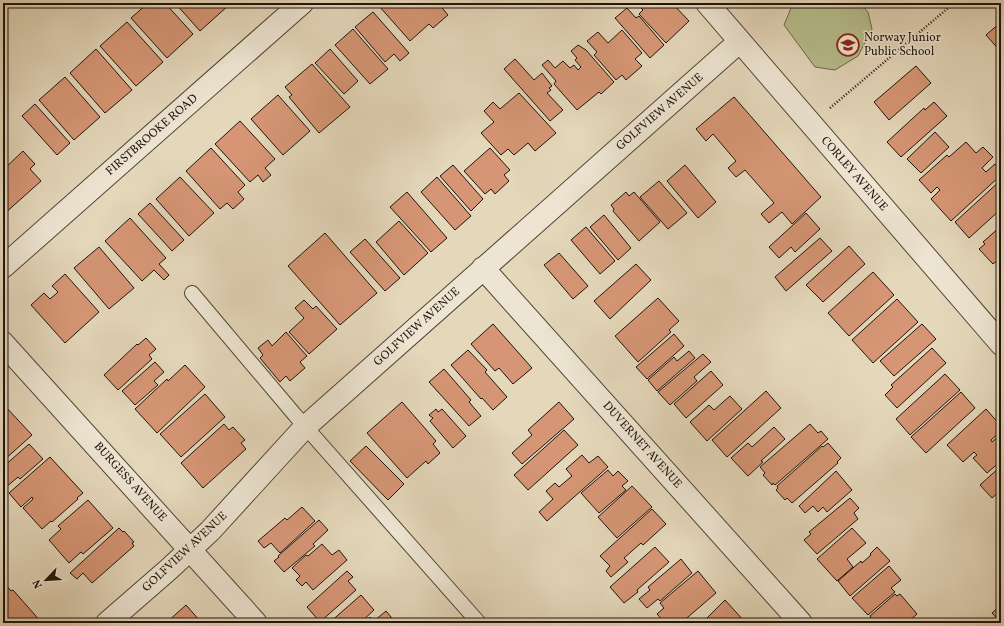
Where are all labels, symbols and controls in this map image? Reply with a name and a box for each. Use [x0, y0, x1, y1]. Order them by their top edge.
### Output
place label: Norway Junior Public School [864, 30, 941, 60]
school or university icon: Norway Junior Public School [835, 32, 861, 58]
street label: GOLFVIEW AVENUE [613, 70, 707, 154]
street label: FIRSTBROOKE ROAD [103, 90, 202, 179]
street label: CORLEY AVENUE [817, 133, 891, 215]
street label: GOLFVIEW AVENUE [371, 284, 463, 370]
street label: DUVERNET AVENUE [599, 398, 685, 492]
street label: BURGESS AVENUE [90, 439, 170, 525]
street label: GOLFVIEW AVENUE [139, 508, 231, 596]
north arrow [26, 560, 66, 600]
text: N [30, 577, 47, 590]

